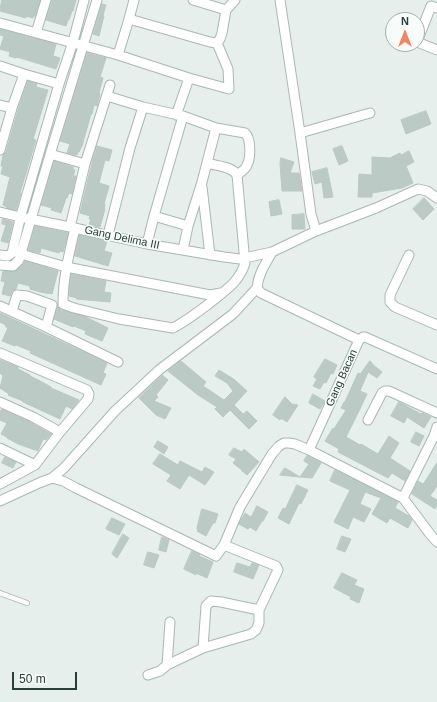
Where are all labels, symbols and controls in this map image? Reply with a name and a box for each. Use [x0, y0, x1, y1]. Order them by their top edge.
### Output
north arrow [385, 12, 425, 52]
text: N [401, 15, 409, 27]
street label: Gang Delima III [83, 224, 161, 252]
street label: Gang Bacan [324, 347, 360, 409]
scale bar [14, 664, 79, 690]
text: 50 m [19, 672, 46, 686]

